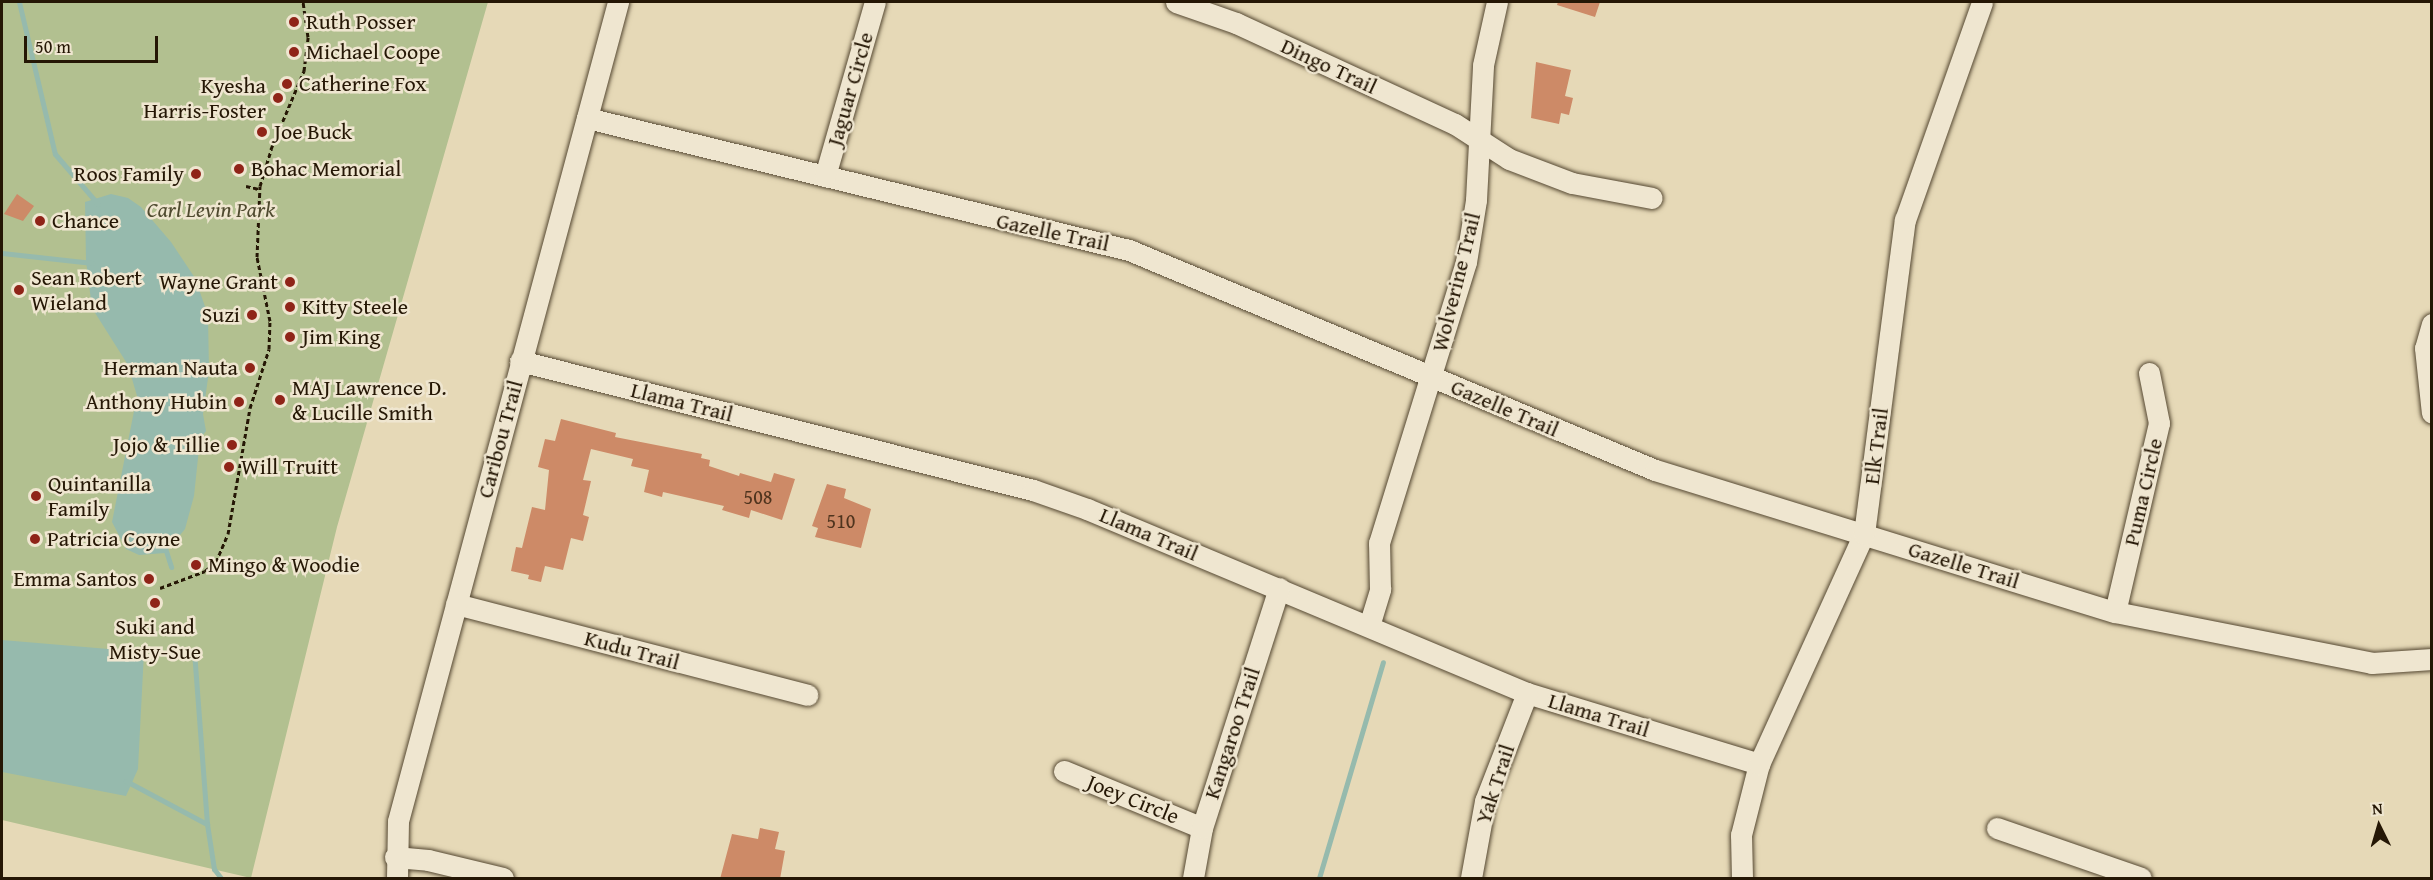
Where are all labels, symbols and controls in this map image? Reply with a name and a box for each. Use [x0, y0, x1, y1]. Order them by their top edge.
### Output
place label: Ruth Posser [306, 9, 415, 35]
marker: Ruth Posser [287, 15, 301, 29]
scale bar [27, 24, 160, 62]
street label: Jaguar Circle [821, 29, 879, 149]
street label: Dingo Trail [1277, 32, 1381, 100]
text: 50 m [35, 33, 71, 60]
place label: Michael Coope [306, 39, 440, 65]
marker: Michael Coope [287, 45, 301, 59]
place label: Catherine Fox [299, 71, 426, 97]
place label: Kyesha Harris-Foster [143, 72, 266, 124]
marker: Catherine Fox [280, 77, 294, 91]
marker: Kyesha Harris-Foster [271, 91, 285, 105]
place label: Joe Buck [274, 119, 352, 145]
marker: Joe Buck [255, 125, 269, 139]
place label: Bohac Memorial [251, 156, 401, 182]
place label: Roos Family [74, 161, 184, 187]
marker: Bohac Memorial [232, 162, 246, 176]
marker: Roos Family [189, 167, 203, 181]
park label: Carl Levin Park [147, 197, 275, 223]
street label: Gazelle Trail [994, 207, 1112, 257]
place label: Chance [52, 208, 119, 234]
street label: Wolverine Trail [1426, 210, 1486, 354]
marker: Chance [33, 214, 47, 228]
place label: Sean Robert Wieland [31, 264, 142, 316]
place label: Wayne Grant [159, 269, 278, 295]
marker: Wayne Grant [283, 275, 297, 289]
marker: Sean Robert Wieland [12, 283, 26, 297]
place label: Kitty Steele [302, 294, 408, 320]
marker: Kitty Steele [283, 300, 297, 314]
place label: Suzi [202, 302, 240, 328]
marker: Suzi [245, 308, 259, 322]
place label: Jim King [302, 324, 380, 350]
marker: Jim King [283, 330, 297, 344]
place label: Herman Nauta [104, 355, 238, 381]
marker: Herman Nauta [243, 361, 257, 375]
street label: Gazelle Trail [1447, 373, 1563, 443]
place label: MAJ Lawrence D. & Lucille Smith [292, 374, 447, 426]
street label: Caribou Trail [472, 377, 528, 501]
street label: Llama Trail [628, 377, 736, 427]
place label: Anthony Hubin [85, 389, 227, 415]
marker: MAJ Lawrence D. & Lucille Smith [273, 393, 287, 407]
marker: Anthony Hubin [232, 395, 246, 409]
street label: Elk Trail [1858, 406, 1894, 486]
place label: Jojo & Tillie [113, 432, 220, 458]
street label: Puma Circle [2118, 436, 2168, 548]
marker: Jojo & Tillie [225, 438, 239, 452]
place label: Will Truitt [241, 454, 338, 480]
marker: Will Truitt [222, 460, 236, 474]
place label: Quintanilla Family [48, 470, 151, 522]
house number: 508 [744, 484, 772, 508]
marker: Quintanilla Family [29, 489, 43, 503]
street label: Llama Trail [1096, 501, 1202, 567]
house number: 510 [827, 508, 855, 532]
place label: Patricia Coyne [47, 526, 180, 552]
marker: Patricia Coyne [28, 532, 42, 546]
street label: Gazelle Trail [1905, 536, 2023, 594]
place label: Mingo & Woodie [208, 552, 360, 578]
marker: Mingo & Woodie [189, 558, 203, 572]
place label: Emma Santos [13, 566, 137, 592]
marker: Emma Santos [142, 572, 156, 586]
marker: Suki and Misty-Sue [148, 596, 162, 610]
place label: Suki and Misty-Sue [109, 613, 201, 664]
street label: Kudu Trail [582, 625, 682, 675]
street label: Kangaroo Trail [1198, 664, 1266, 802]
street label: Llama Trail [1545, 687, 1653, 743]
street label: Yak Trail [1470, 741, 1520, 827]
street label: Joey Circle [1083, 769, 1183, 829]
north arrow [2349, 796, 2409, 856]
text: N [2371, 796, 2384, 820]

